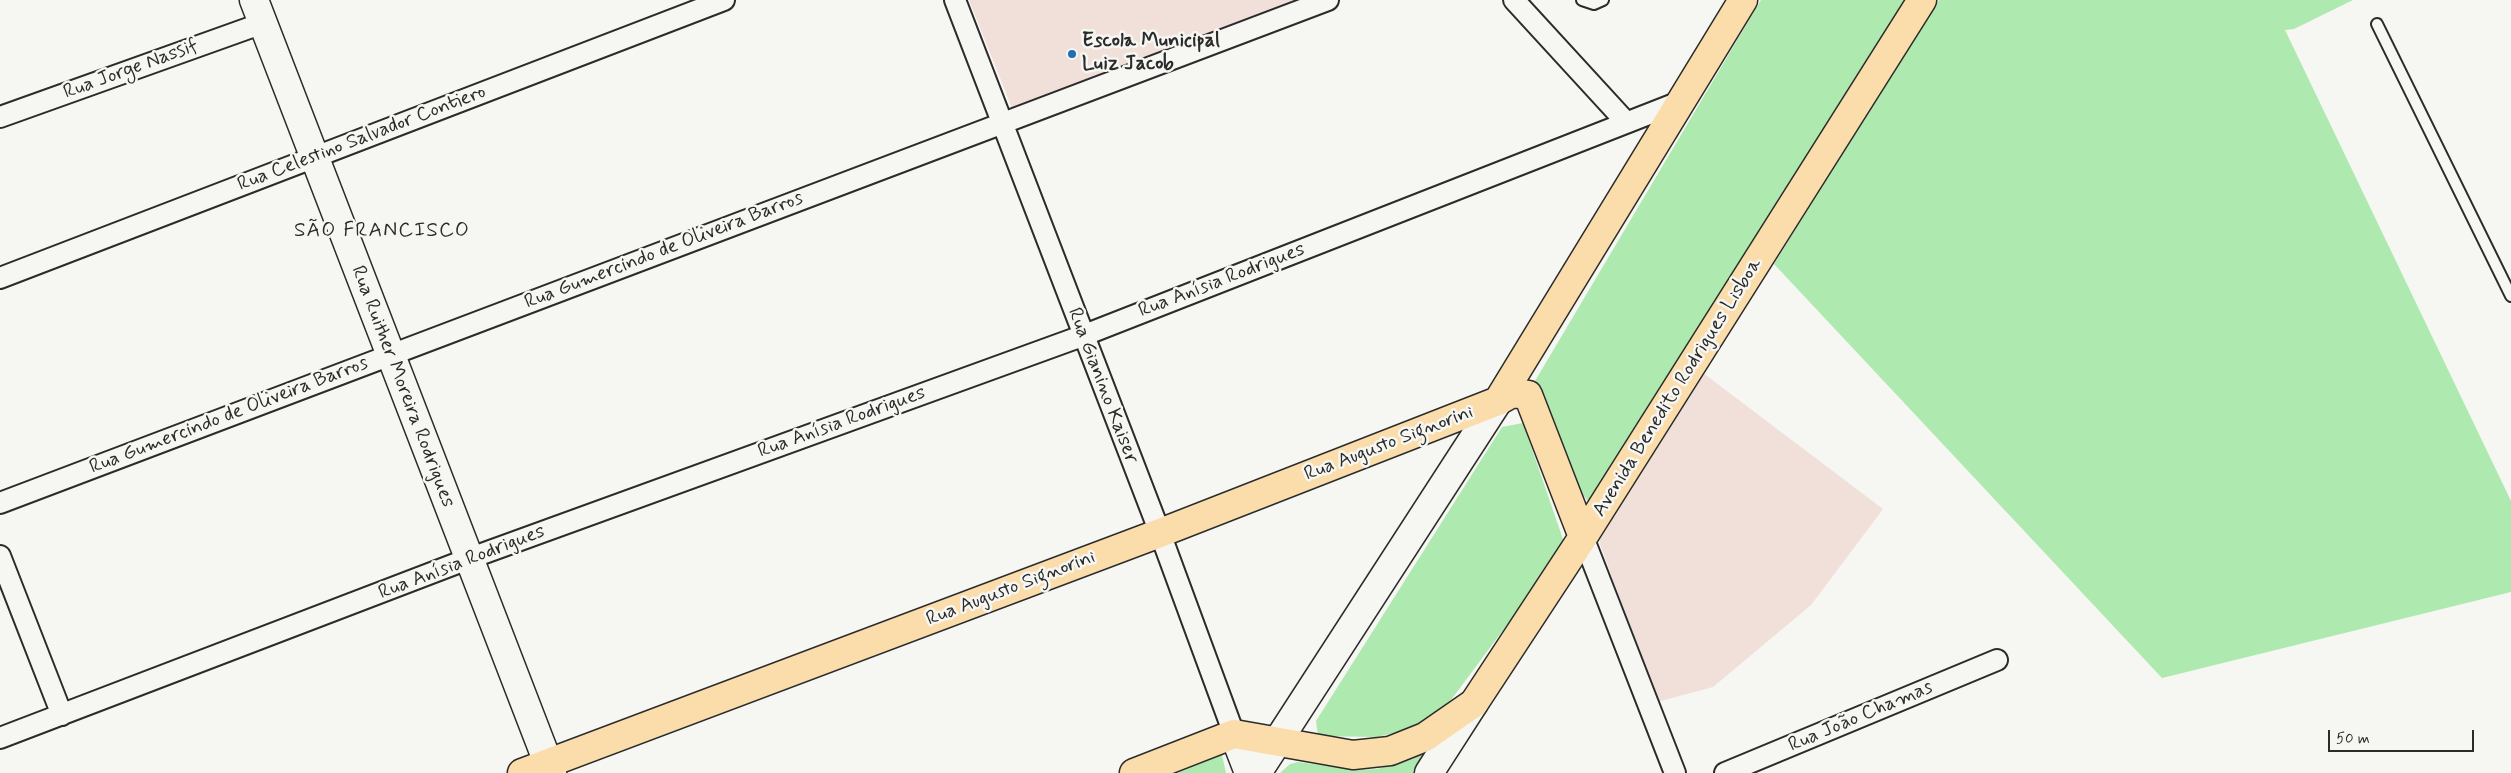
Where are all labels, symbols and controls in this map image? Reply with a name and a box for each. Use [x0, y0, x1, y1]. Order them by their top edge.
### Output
place label: Escola Municipal Luiz Jacob [1082, 30, 1220, 77]
street label: Rua Jorge Nassif [60, 35, 202, 105]
marker: Escola Municipal Luiz Jacob [1066, 48, 1078, 60]
street label: Rua Celestino Salvador Contiero [235, 81, 489, 197]
street label: Rua Gumercindo de Oliveira Barros [521, 187, 807, 315]
district label: SÃO FRANCISCO [294, 219, 470, 245]
street label: Rua Anísia Rodrigues [1135, 238, 1309, 324]
street label: Avenida Benedito Rodrigues Lisboa [1588, 254, 1768, 522]
street label: Rua Ruither Moreira Rodrigues [345, 263, 459, 511]
street label: Rua Gianino Kaiser [1061, 305, 1143, 467]
street label: Rua Gumercindo de Oliveira Barros [86, 352, 372, 480]
street label: Rua Anísia Rodrigues [755, 382, 929, 464]
street label: Rua Augusto Signorini [1301, 401, 1477, 487]
street label: Rua Anísia Rodrigues [375, 520, 549, 606]
street label: Rua Augusto Signorini [923, 546, 1099, 632]
street label: Rua João Chamas [1785, 676, 1937, 758]
scale bar [2331, 720, 2477, 752]
text: 50 m [2336, 729, 2370, 749]

